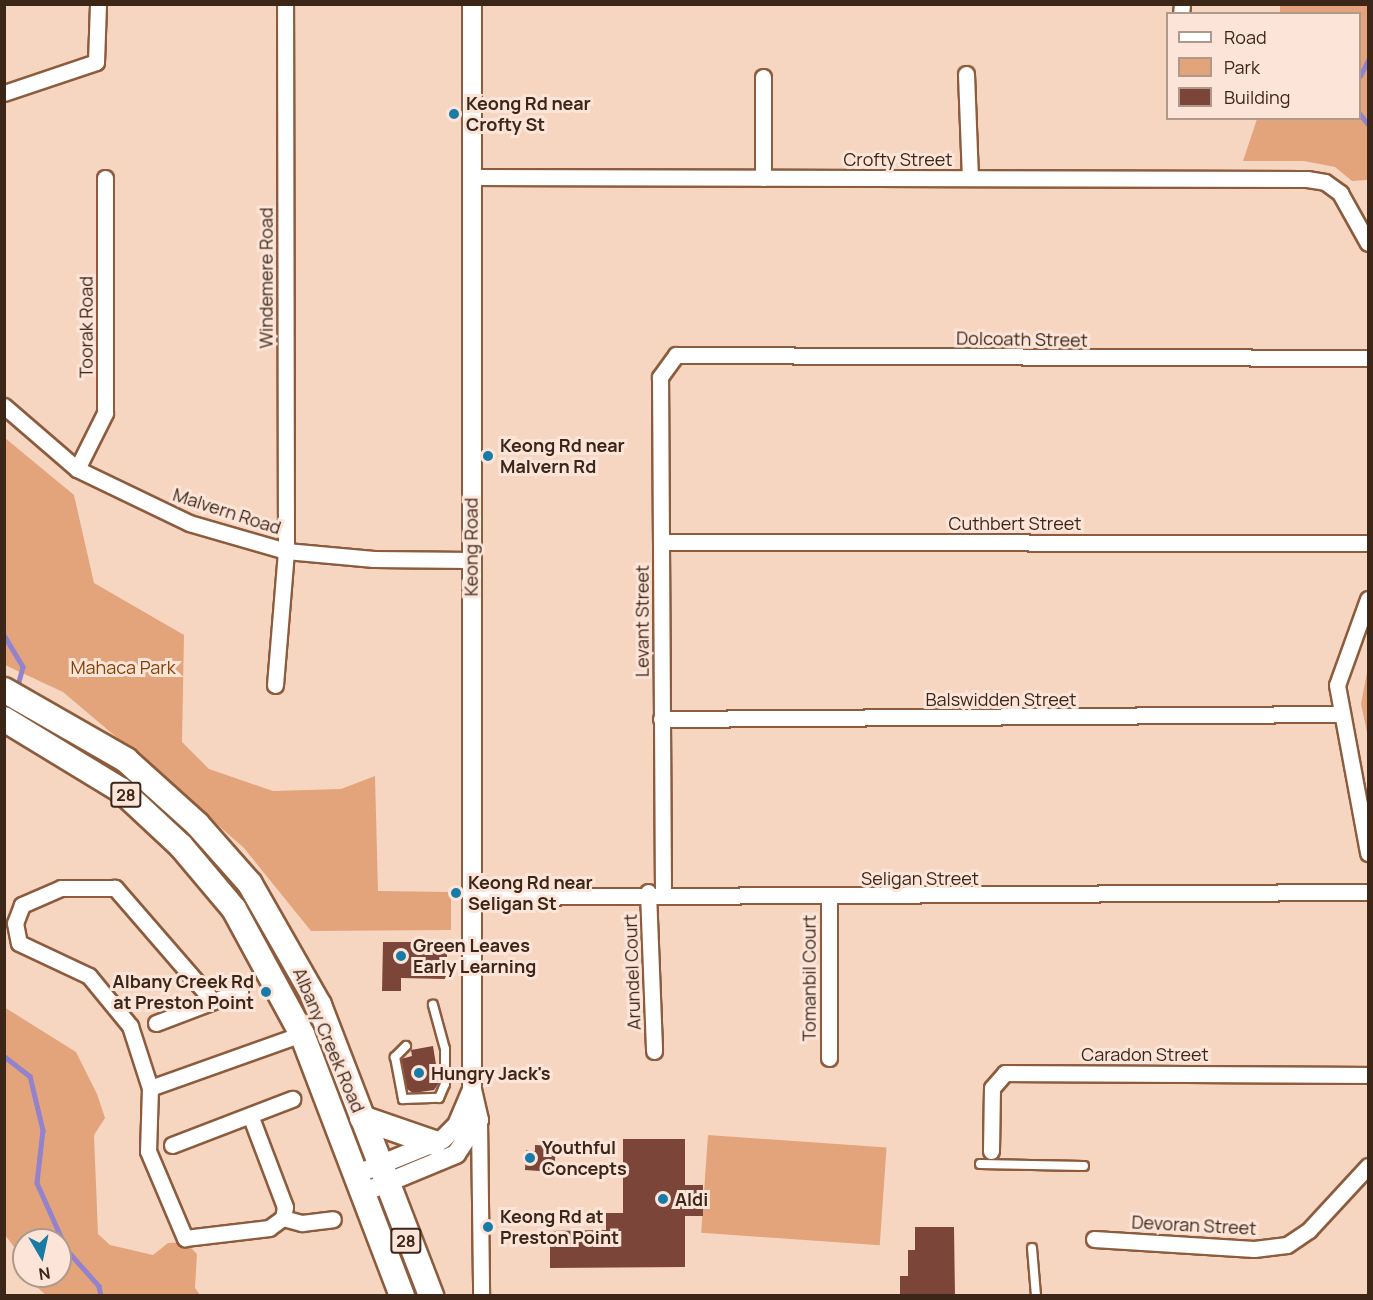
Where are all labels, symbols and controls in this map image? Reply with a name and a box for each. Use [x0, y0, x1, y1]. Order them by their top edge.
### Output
legend [1166, 12, 1361, 120]
text: Road [1224, 25, 1267, 49]
text: Park [1224, 55, 1260, 79]
text: Building [1224, 85, 1290, 109]
place label: Keong Rd near Crofty St [466, 93, 591, 136]
marker: Keong Rd near Crofty St [447, 107, 461, 121]
street label: Crofty Street [843, 148, 953, 170]
street label: Windemere Road [255, 207, 277, 349]
street label: Toorak Road [75, 276, 97, 378]
street label: Dolcoath Street [956, 327, 1088, 351]
place label: Keong Rd near Malvern Rd [500, 435, 625, 478]
marker: Keong Rd near Malvern Rd [481, 449, 495, 463]
street label: Malvern Road [170, 483, 284, 539]
street label: Keong Road [460, 498, 482, 596]
street label: Cuthbert Street [949, 512, 1081, 534]
street label: Levant Street [631, 565, 653, 677]
park label: Mahaca Park [70, 656, 176, 678]
street label: Balswidden Street [925, 688, 1077, 710]
road number: 28 [110, 782, 142, 808]
street label: Seligan Street [861, 867, 979, 889]
place label: Keong Rd near Seligan St [468, 872, 593, 914]
marker: Keong Rd near Seligan St [449, 886, 463, 900]
street label: Arundel Court [619, 914, 645, 1030]
street label: Tomanbil Court [798, 915, 820, 1041]
place label: Green Leaves Early Learning [413, 935, 536, 978]
marker: Green Leaves Early Learning [394, 949, 408, 963]
street label: Albany Creek Road [289, 964, 369, 1116]
place label: Albany Creek Rd at Preston Point [113, 971, 254, 1014]
marker: Albany Creek Rd at Preston Point [259, 985, 273, 999]
street label: Caradon Street [1081, 1043, 1209, 1065]
place label: Hungry Jack's [431, 1062, 551, 1084]
marker: Hungry Jack's [412, 1066, 426, 1080]
place label: Youthful Concepts [542, 1137, 627, 1180]
marker: Youthful Concepts [523, 1151, 537, 1165]
place label: Aldi [675, 1188, 708, 1210]
marker: Aldi [656, 1192, 670, 1206]
place label: Keong Rd at Preston Point [500, 1206, 619, 1248]
street label: Devoran Street [1131, 1211, 1257, 1239]
marker: Keong Rd at Preston Point [481, 1220, 495, 1234]
north arrow [12, 1228, 72, 1288]
road number: 28 [390, 1228, 422, 1254]
text: N [37, 1262, 52, 1286]

